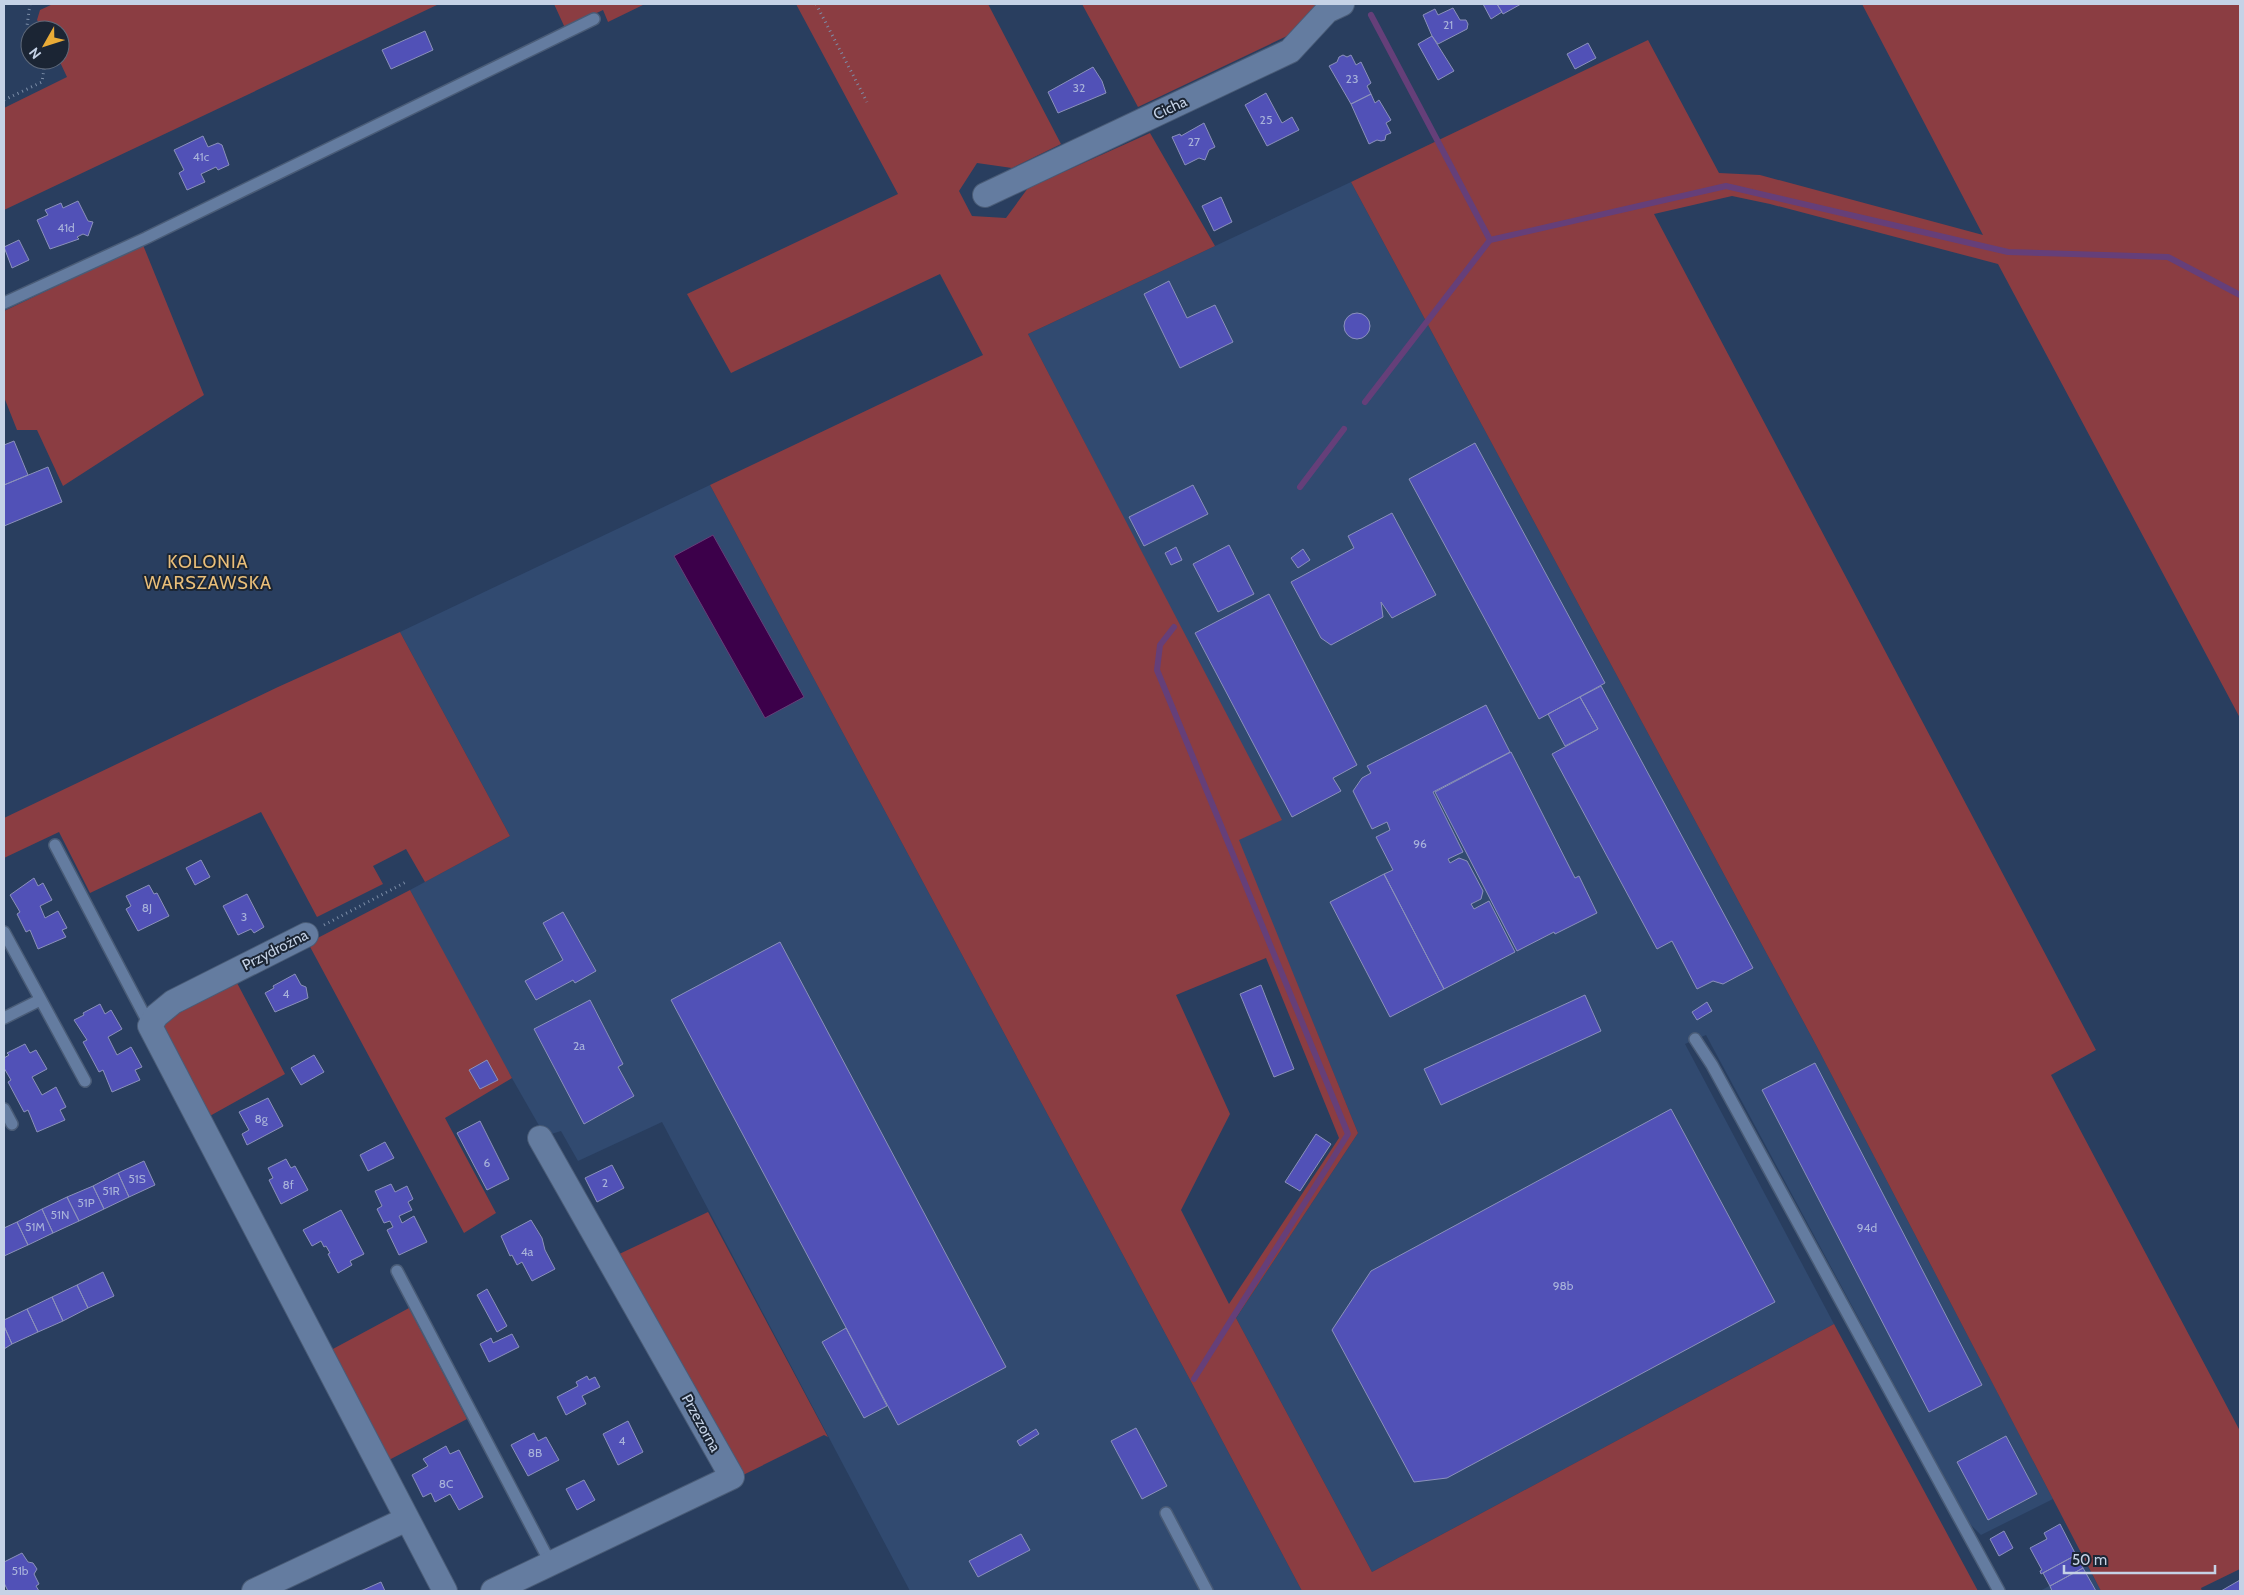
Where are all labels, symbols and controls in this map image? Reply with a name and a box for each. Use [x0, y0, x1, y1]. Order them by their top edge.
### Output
house number: 21 [1443, 17, 1453, 32]
north arrow [20, 20, 70, 70]
text: N [25, 44, 45, 63]
house number: 23 [1346, 71, 1358, 86]
house number: 32 [1073, 80, 1085, 95]
street label: Cicha [1150, 92, 1190, 124]
house number: 25 [1260, 112, 1272, 127]
house number: 27 [1188, 134, 1200, 149]
house number: 41c [193, 149, 210, 164]
house number: 41d [57, 220, 75, 235]
district label: KOLONIA WARSZAWSKA [144, 551, 272, 594]
house number: 96 [1413, 836, 1427, 851]
house number: 8J [142, 900, 152, 915]
house number: 3 [241, 909, 247, 924]
street label: Przydrożna [239, 925, 312, 974]
house number: 4 [283, 986, 290, 1001]
house number: 2a [573, 1038, 585, 1053]
house number: 8g [254, 1111, 269, 1126]
house number: 6 [484, 1155, 491, 1170]
house number: 51S [128, 1171, 146, 1186]
house number: 2 [602, 1175, 608, 1190]
house number: 8f [282, 1177, 294, 1192]
house number: 51R [102, 1183, 121, 1198]
house number: 51P [77, 1195, 95, 1210]
house number: 51N [51, 1207, 69, 1222]
house number: 51M [25, 1219, 45, 1234]
house number: 94d [1857, 1220, 1877, 1235]
house number: 4a [521, 1244, 534, 1259]
house number: 98b [1553, 1278, 1574, 1293]
street label: Przezorna [678, 1391, 725, 1456]
house number: 4 [619, 1433, 626, 1448]
house number: 8B [528, 1445, 542, 1460]
house number: 8C [439, 1476, 453, 1491]
scale bar [2064, 1542, 2215, 1574]
text: 50 m [2072, 1551, 2107, 1569]
house number: 51b [11, 1563, 29, 1578]

